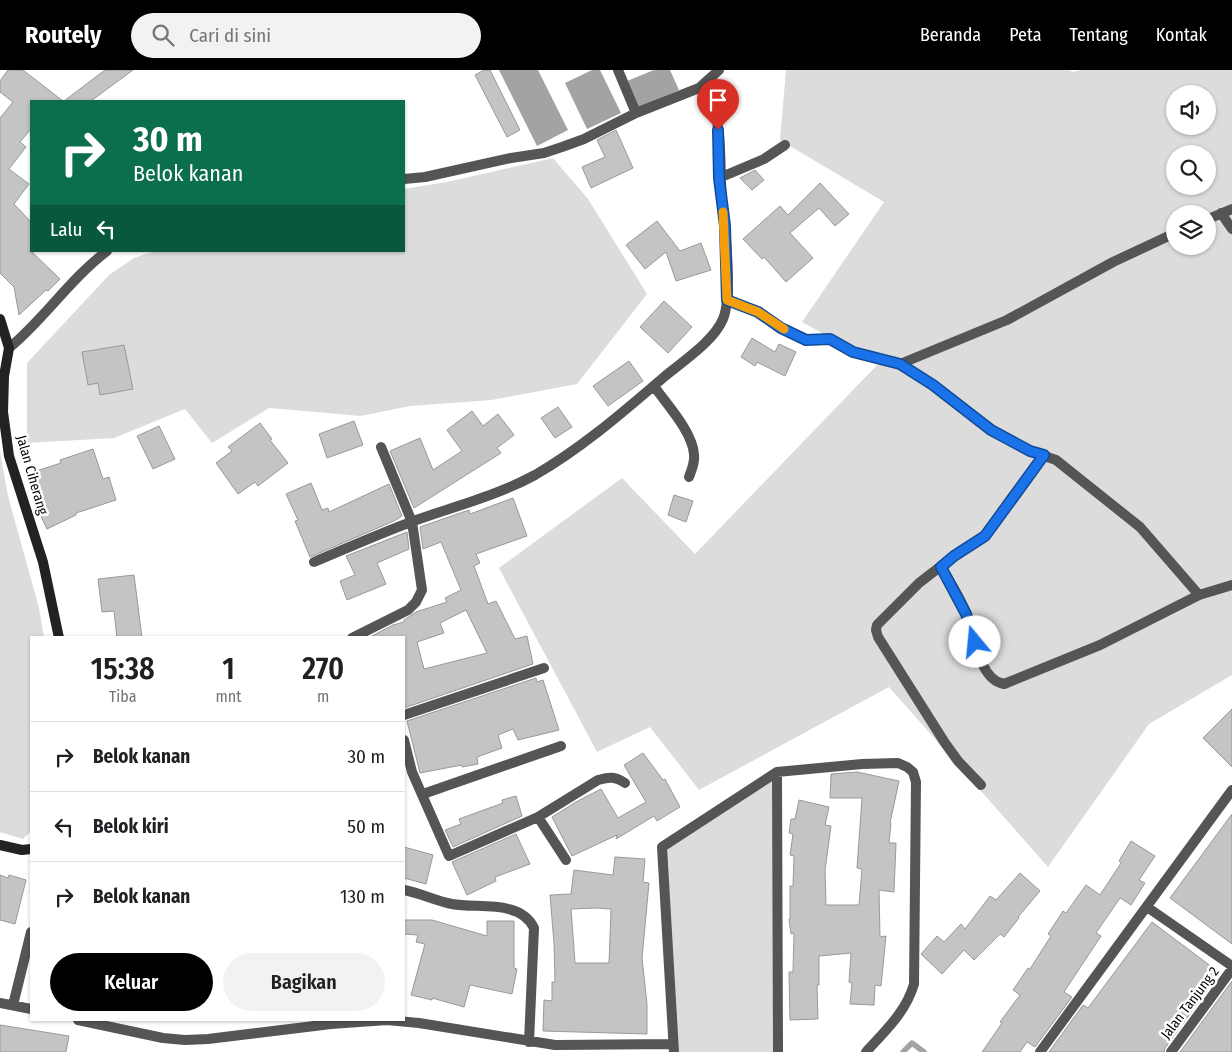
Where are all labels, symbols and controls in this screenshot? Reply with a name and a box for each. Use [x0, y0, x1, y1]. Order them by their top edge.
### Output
search box [131, 13, 481, 58]
text: Routely [25, 21, 101, 49]
icon: search [149, 21, 177, 49]
text: Cari di sini [189, 24, 271, 47]
text: Beranda [920, 24, 981, 46]
text: Peta [1009, 24, 1042, 46]
text: Tentang [1070, 24, 1128, 46]
text: Kontak [1156, 24, 1207, 46]
pin [697, 79, 739, 130]
map controls [1166, 85, 1216, 255]
button: sound [1166, 85, 1216, 135]
icon: arrive [704, 86, 732, 114]
text: 30 m [133, 118, 203, 160]
icon: right [50, 120, 115, 185]
button: search [1166, 145, 1216, 195]
text: Belok kanan [133, 160, 243, 187]
button: layers [1166, 205, 1216, 255]
icon: left [92, 215, 120, 243]
text: Lalu [50, 218, 82, 241]
street label: Jalan Ciherang [13, 433, 52, 517]
position arrow [948, 615, 1000, 667]
text: 15:38 [91, 651, 155, 687]
text: 1 [222, 651, 235, 687]
text: 270 [302, 651, 344, 687]
text: Tiba [109, 687, 137, 706]
text: mnt [215, 687, 241, 706]
text: m [317, 687, 329, 706]
icon: right [50, 743, 78, 771]
text: Belok kanan [93, 745, 190, 768]
text: 30 m [347, 745, 385, 768]
icon: left [50, 813, 78, 841]
text: Belok kiri [93, 815, 169, 838]
text: 50 m [347, 815, 385, 838]
icon: right [50, 883, 78, 911]
text: Belok kanan [93, 885, 190, 908]
text: 130 m [340, 885, 385, 908]
button: Keluar [50, 953, 213, 1011]
button: Bagikan [223, 953, 385, 1011]
street label: Jalan Tanjung 2 [1157, 964, 1223, 1042]

